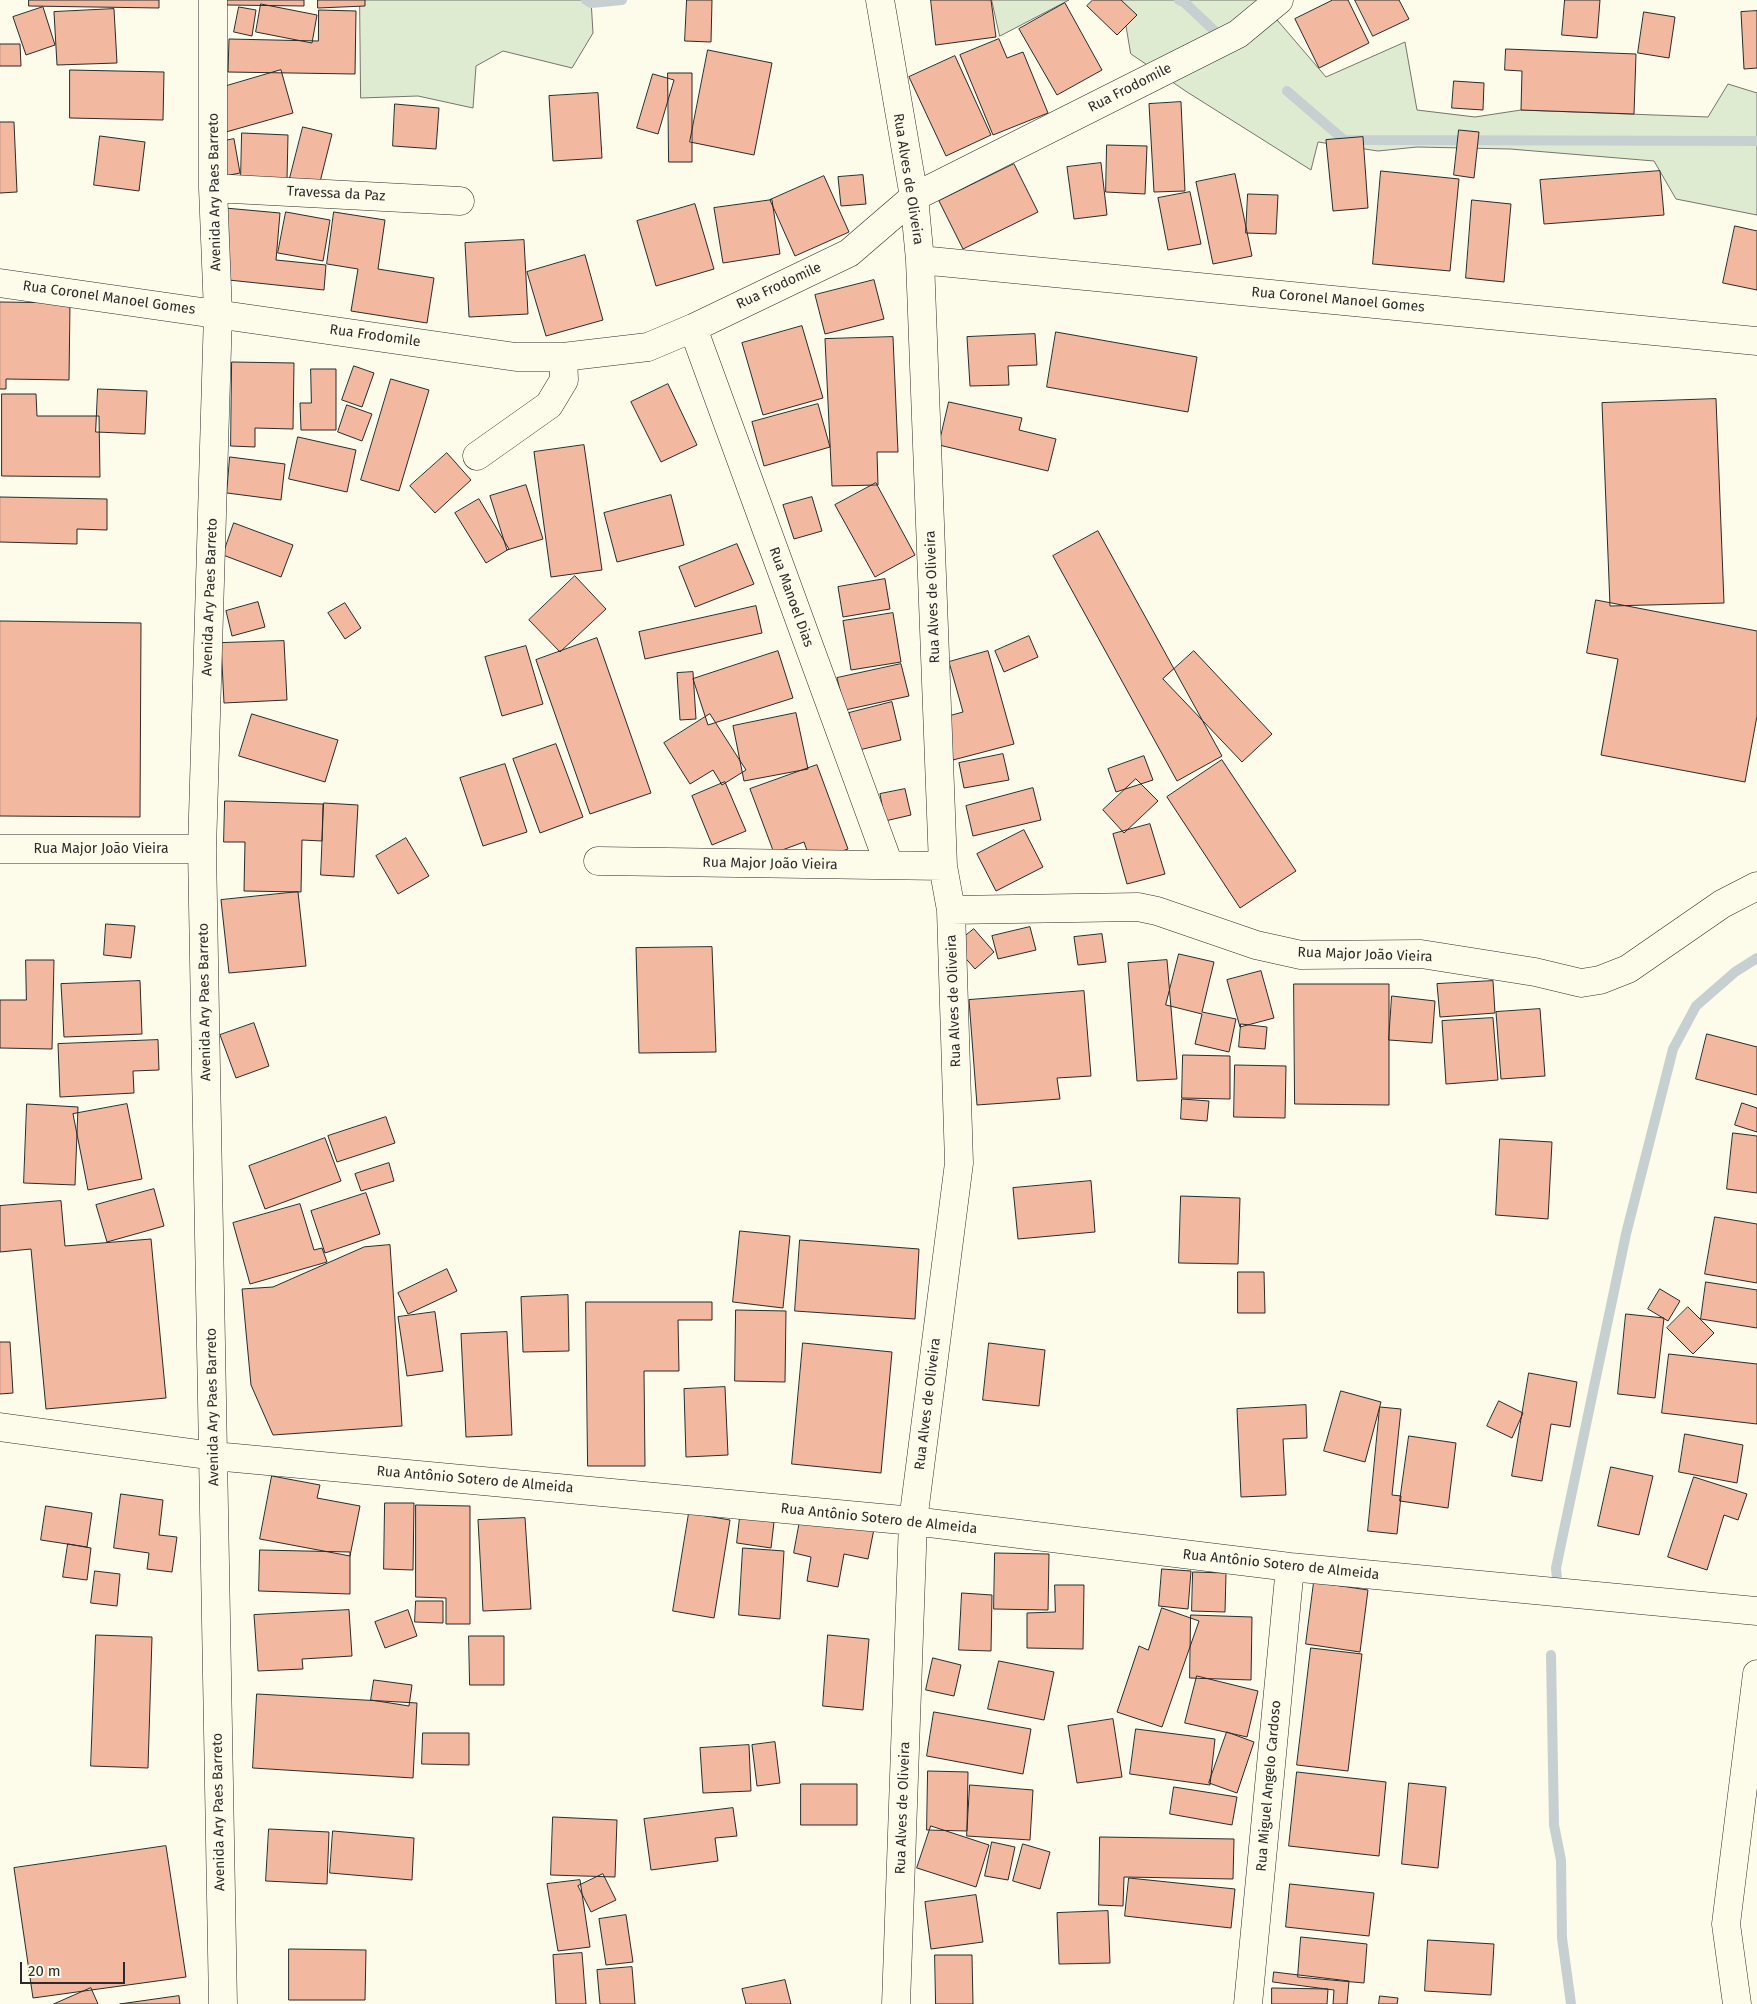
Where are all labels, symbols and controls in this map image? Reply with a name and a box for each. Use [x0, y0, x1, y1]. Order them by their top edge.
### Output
street label: Rua Frodomile [1085, 60, 1175, 116]
street label: Rua Alves de Oliveira [889, 112, 927, 246]
street label: Avenida Ary Paes Barreto [205, 113, 225, 271]
street label: Travessa da Paz [286, 183, 386, 205]
street label: Rua Frodomile [734, 259, 824, 313]
street label: Rua Coronel Manoel Gomes [22, 278, 196, 318]
street label: Rua Coronel Manoel Gomes [1251, 284, 1425, 316]
street label: Rua Frodomile [328, 321, 422, 351]
street label: Avenida Ary Paes Barreto [199, 518, 221, 676]
street label: Rua Alves de Oliveira [922, 530, 944, 664]
street label: Rua Manoel Dias [765, 545, 817, 649]
street label: Rua Major João Vieira [33, 841, 169, 857]
street label: Rua Major João Vieira [702, 854, 838, 874]
street label: Avenida Ary Paes Barreto [195, 923, 215, 1081]
street label: Rua Alves de Oliveira [943, 934, 965, 1068]
street label: Rua Major João Vieira [1297, 944, 1433, 966]
street label: Avenida Ary Paes Barreto [203, 1328, 223, 1486]
street label: Rua Alves de Oliveira [912, 1337, 944, 1471]
street label: Rua Antônio Sotero de Almeida [376, 1463, 574, 1497]
street label: Rua Antônio Sotero de Almeida [780, 1500, 978, 1538]
street label: Rua Antônio Sotero de Almeida [1182, 1546, 1380, 1584]
street label: Rua Miguel Angelo Cardoso [1253, 1700, 1285, 1872]
street label: Avenida Ary Paes Barreto [209, 1733, 229, 1891]
street label: Rua Alves de Oliveira [892, 1741, 914, 1875]
scale bar [22, 1952, 128, 1984]
text: 20 m [28, 1962, 61, 1980]

